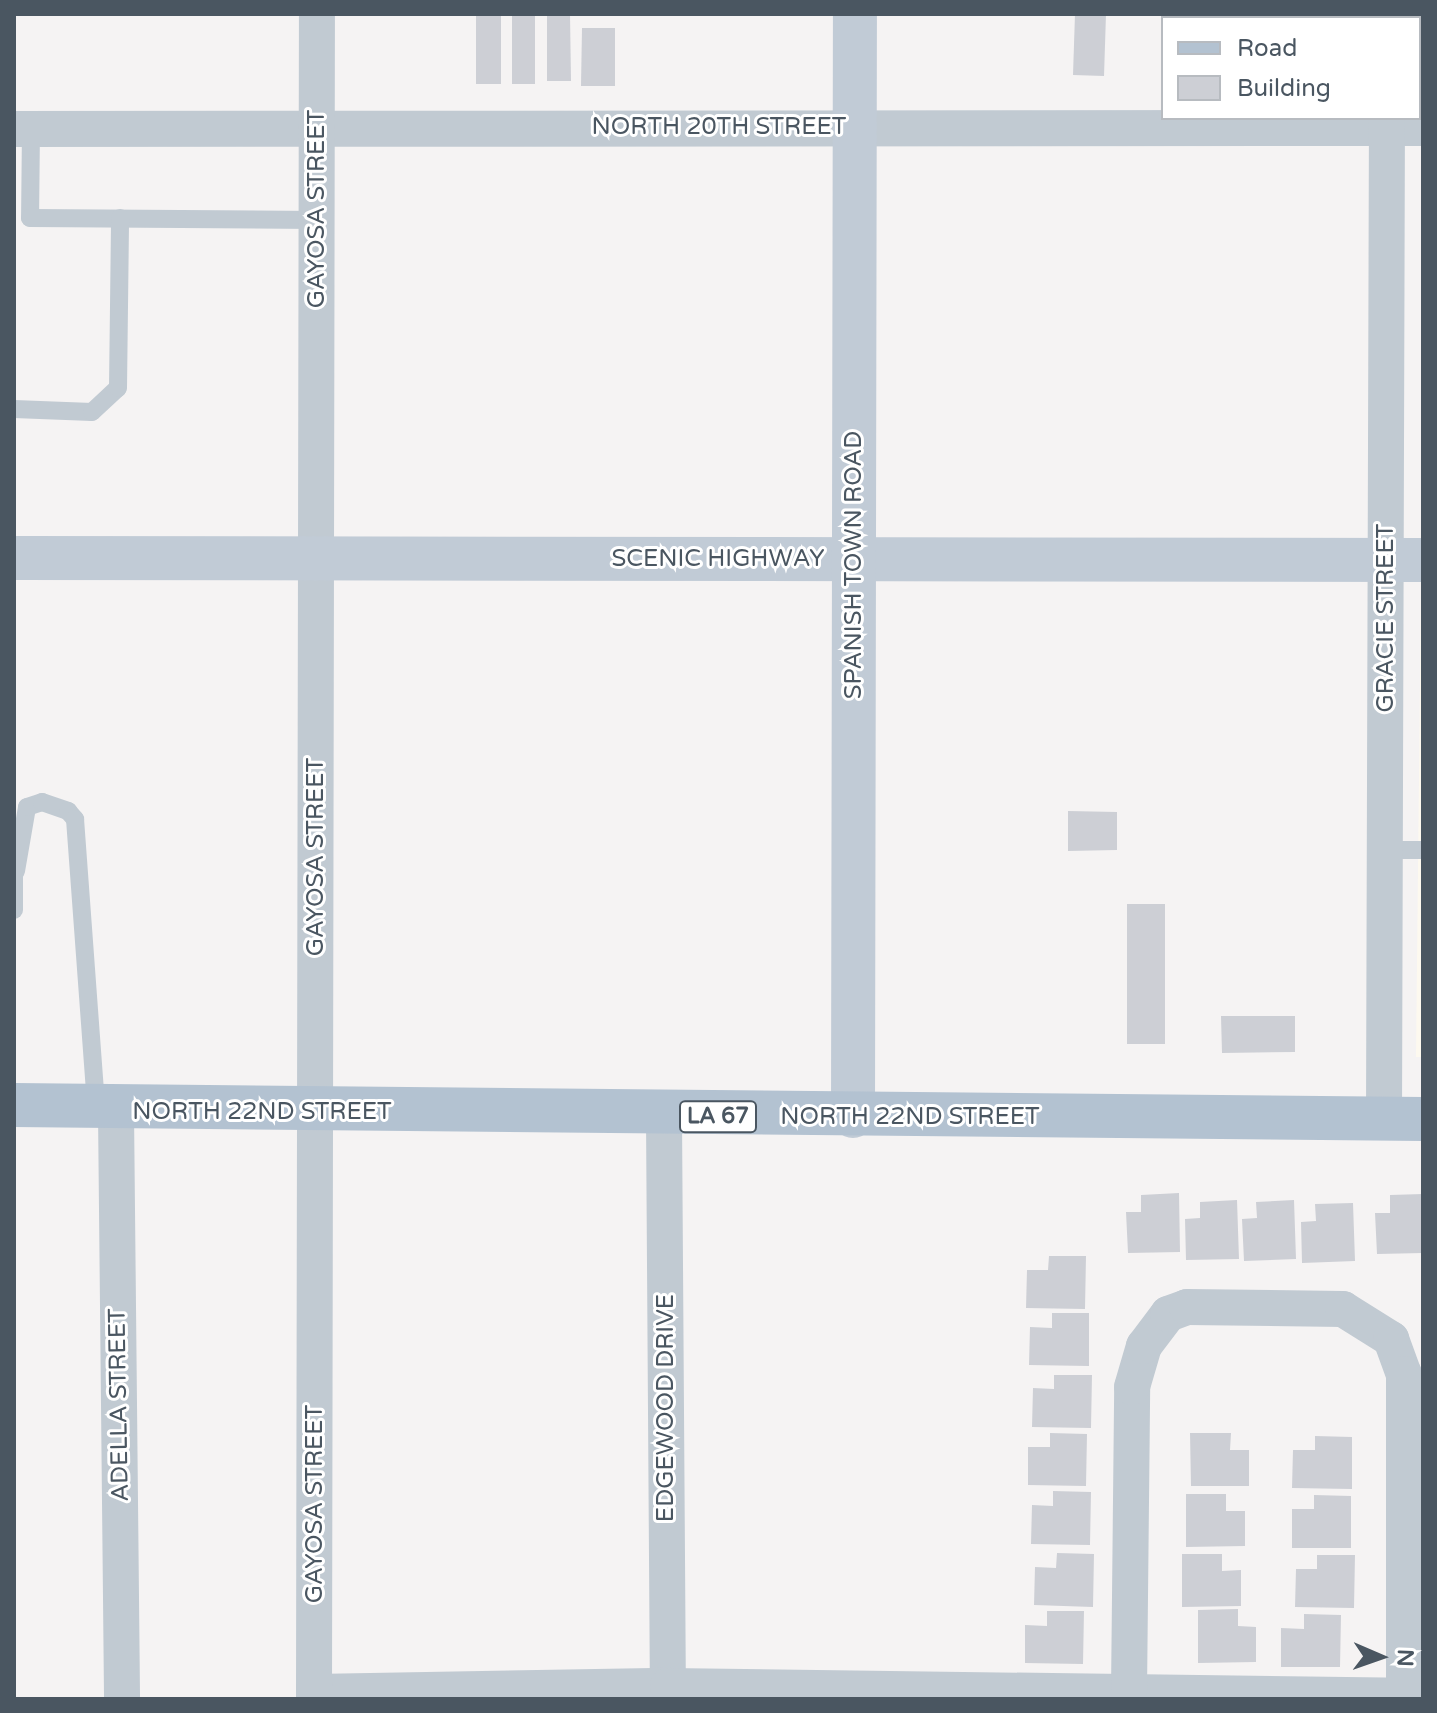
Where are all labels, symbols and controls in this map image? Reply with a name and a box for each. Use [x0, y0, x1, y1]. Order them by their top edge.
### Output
legend [1161, 16, 1421, 120]
text: Road [1237, 34, 1297, 63]
text: Building [1237, 74, 1331, 103]
street label: GAYOSA STREET [303, 110, 331, 308]
street label: NORTH 20TH STREET [592, 113, 846, 141]
street label: SPANISH TOWN ROAD [840, 431, 868, 699]
street label: GRACIE STREET [1372, 524, 1400, 712]
street label: SCENIC HIGHWAY [611, 545, 825, 573]
street label: GAYOSA STREET [302, 758, 330, 956]
street label: NORTH 22ND STREET [132, 1098, 392, 1126]
road number: LA 67 [678, 1099, 758, 1135]
street label: NORTH 22ND STREET [780, 1103, 1040, 1131]
street label: EDGEWOOD DRIVE [652, 1294, 680, 1522]
street label: ADELLA STREET [103, 1308, 135, 1502]
street label: GAYOSA STREET [301, 1405, 329, 1603]
north arrow [1341, 1617, 1421, 1697]
text: N [1392, 1649, 1418, 1667]

